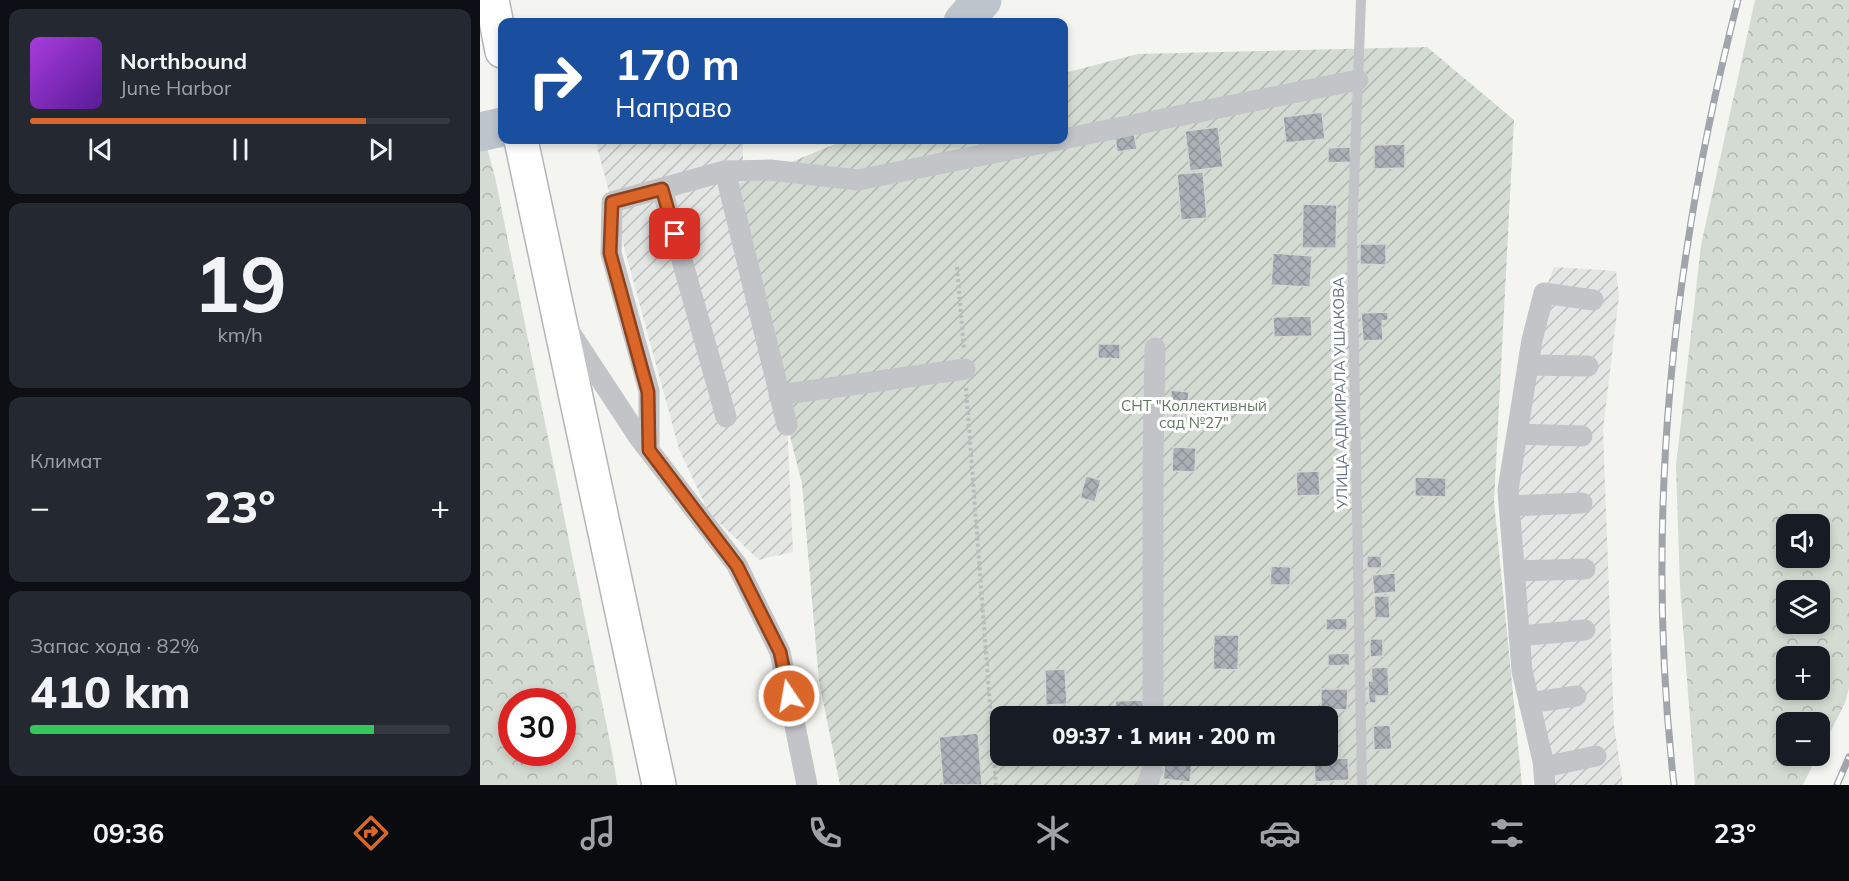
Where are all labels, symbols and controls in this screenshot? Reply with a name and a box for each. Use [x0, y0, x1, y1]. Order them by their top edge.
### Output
text: 170 m [615, 38, 740, 91]
icon: right [516, 42, 594, 120]
text: Northbound [120, 47, 247, 75]
text: June Harbor [120, 75, 231, 100]
text: Направо [615, 90, 732, 124]
icon: previous [84, 133, 117, 166]
icon: pause [224, 133, 257, 166]
icon: next [364, 133, 397, 166]
pin [649, 208, 700, 259]
icon: arrive [658, 217, 691, 250]
text: 19 [193, 234, 287, 332]
street label: УЛИЦА АДМИРАЛА УШАКОВА [1328, 277, 1352, 510]
text: km/h [217, 322, 263, 347]
park label: СНТ "Коллективный сад №27" [1121, 396, 1267, 432]
text: Климат [30, 448, 102, 473]
text: 23° [204, 478, 276, 534]
text: − [30, 486, 50, 527]
text: + [430, 486, 450, 527]
map controls [1776, 514, 1830, 766]
button: sound [1776, 514, 1830, 568]
button: layers [1776, 580, 1830, 634]
text: Запас хода · 82% [30, 633, 199, 658]
button: + [1776, 646, 1830, 700]
text: 410 km [30, 663, 191, 719]
position arrow [757, 664, 821, 728]
speed limit sign: 30 [498, 688, 576, 766]
button: − [1776, 712, 1830, 766]
text: 09:37 · 1 мин · 200 m [1052, 722, 1276, 750]
icon: directions [350, 812, 392, 854]
icon: music [577, 812, 619, 854]
icon: phone [804, 812, 846, 854]
icon: climate [1032, 812, 1074, 854]
icon: car [1259, 812, 1301, 854]
icon: filters [1486, 812, 1528, 854]
text: 09:36 [93, 816, 164, 850]
text: 23° [1714, 816, 1756, 850]

